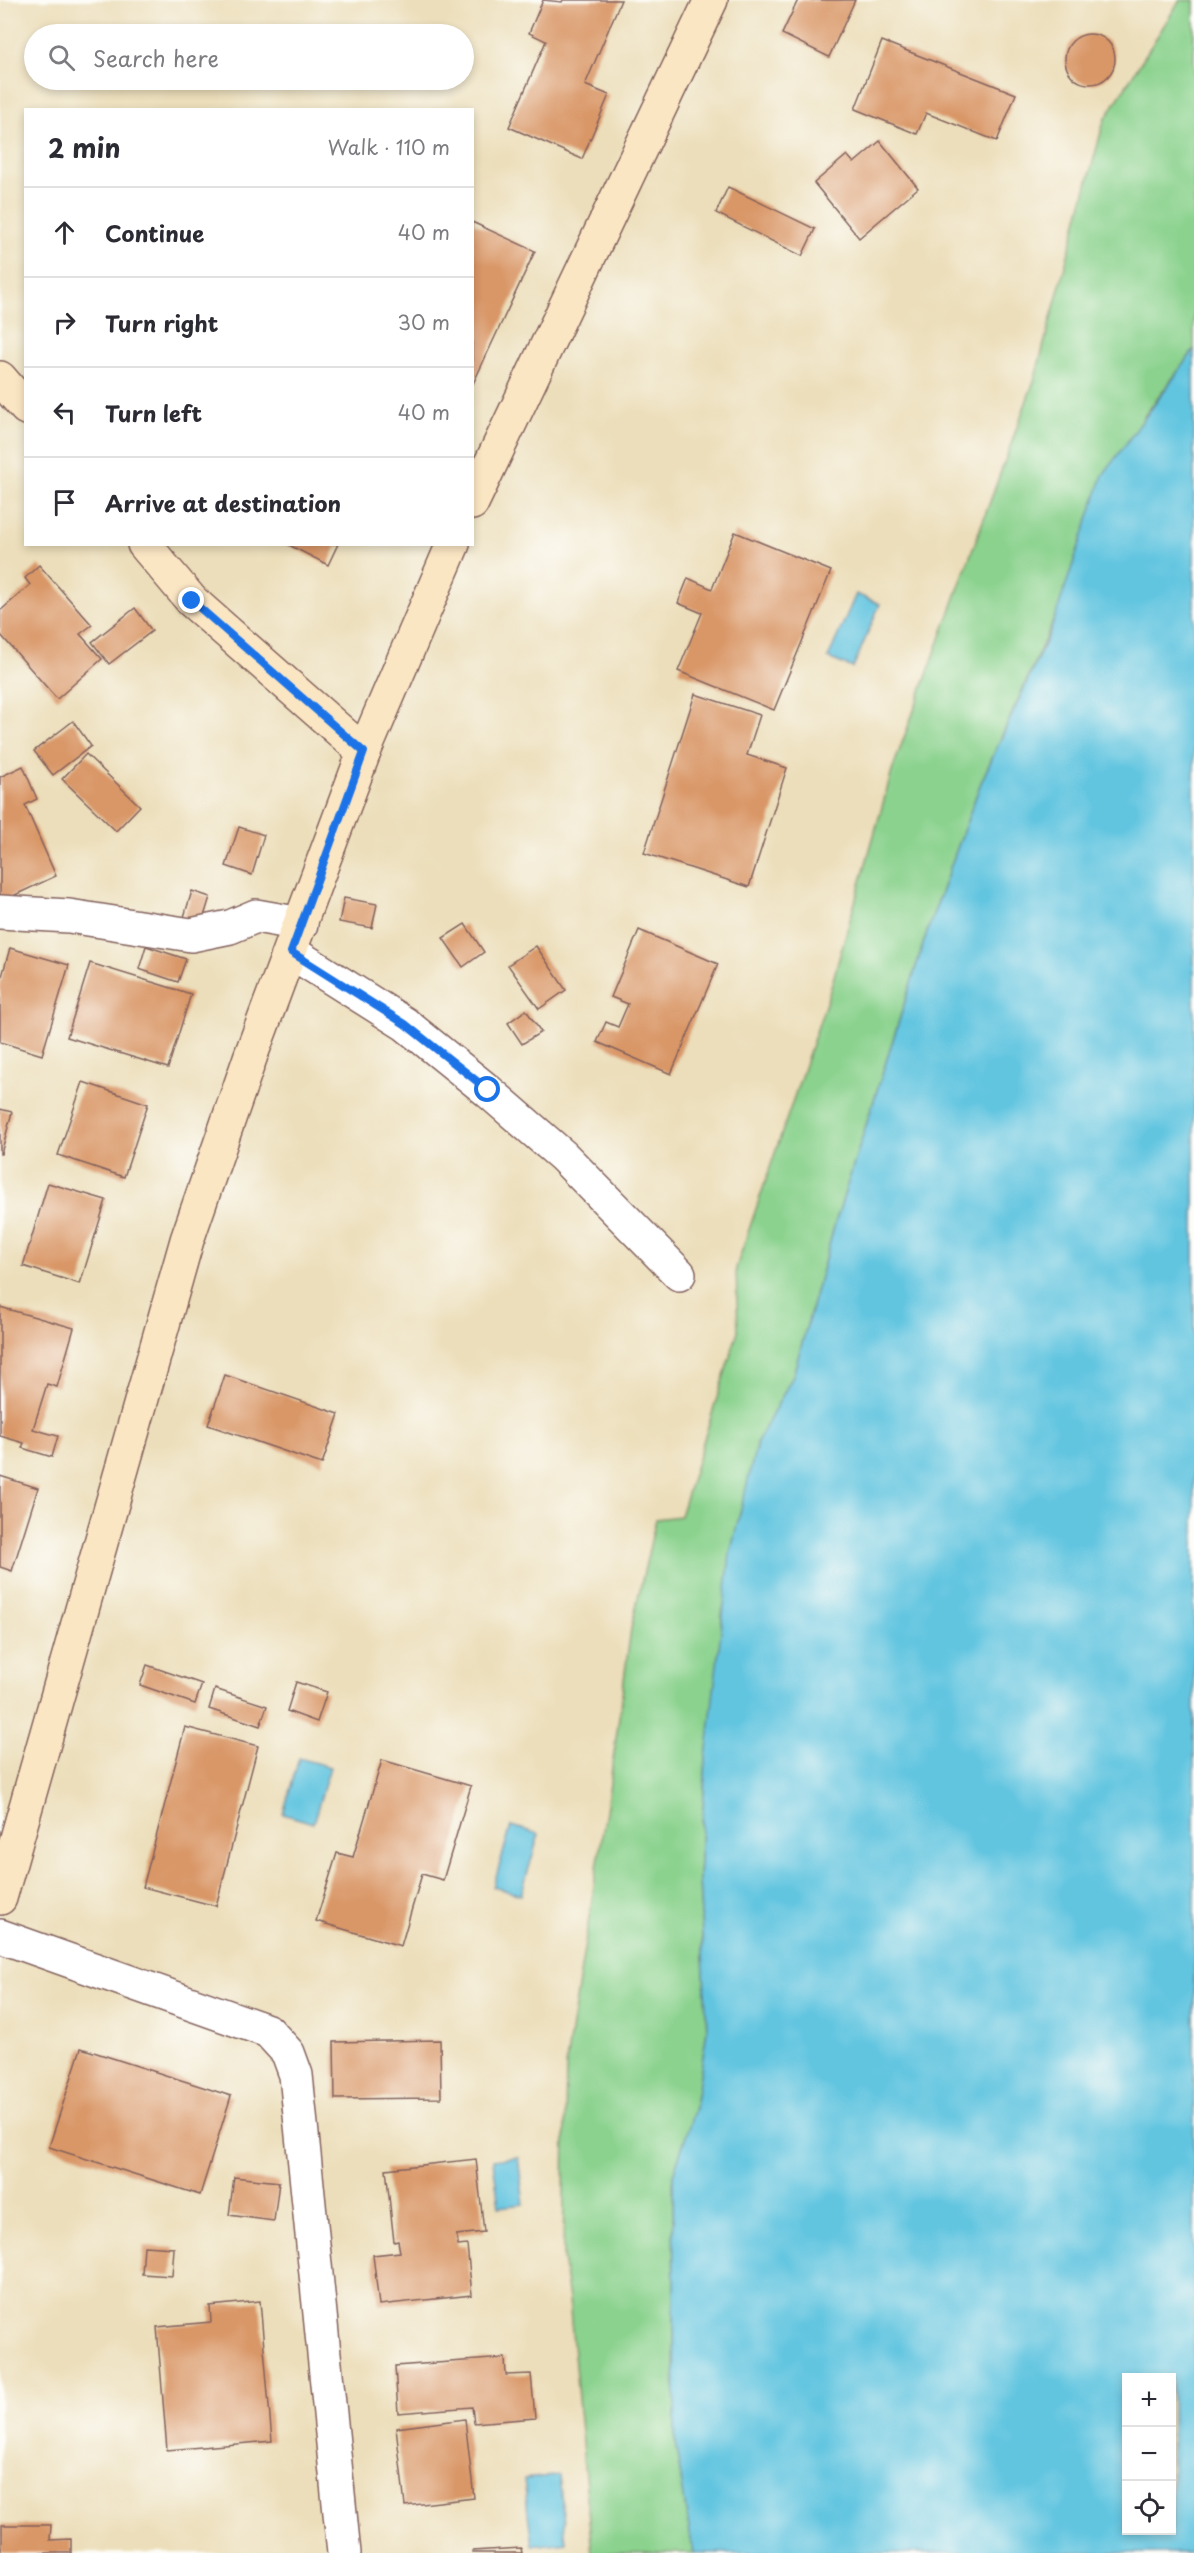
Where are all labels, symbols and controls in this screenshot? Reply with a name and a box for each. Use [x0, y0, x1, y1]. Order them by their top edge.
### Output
search box [24, 24, 474, 90]
icon: search [45, 41, 78, 74]
text: Search here [93, 41, 219, 74]
text: 2 min [48, 128, 121, 167]
text: Walk · 110 m [328, 132, 450, 162]
icon: ahead [48, 216, 81, 249]
text: Continue [105, 216, 204, 249]
text: 40 m [398, 217, 450, 247]
icon: right [48, 306, 81, 339]
text: Turn right [105, 306, 218, 339]
text: 30 m [397, 307, 450, 337]
icon: left [48, 396, 81, 429]
text: Turn left [105, 396, 202, 429]
text: 40 m [398, 397, 450, 427]
icon: arrive [48, 486, 81, 519]
text: Arrive at destination [105, 486, 341, 519]
route end [178, 587, 204, 613]
route start [474, 1076, 500, 1102]
map controls [1122, 2373, 1176, 2535]
button: + [1122, 2373, 1176, 2427]
button: − [1122, 2427, 1176, 2481]
button: locate [1122, 2481, 1176, 2535]

